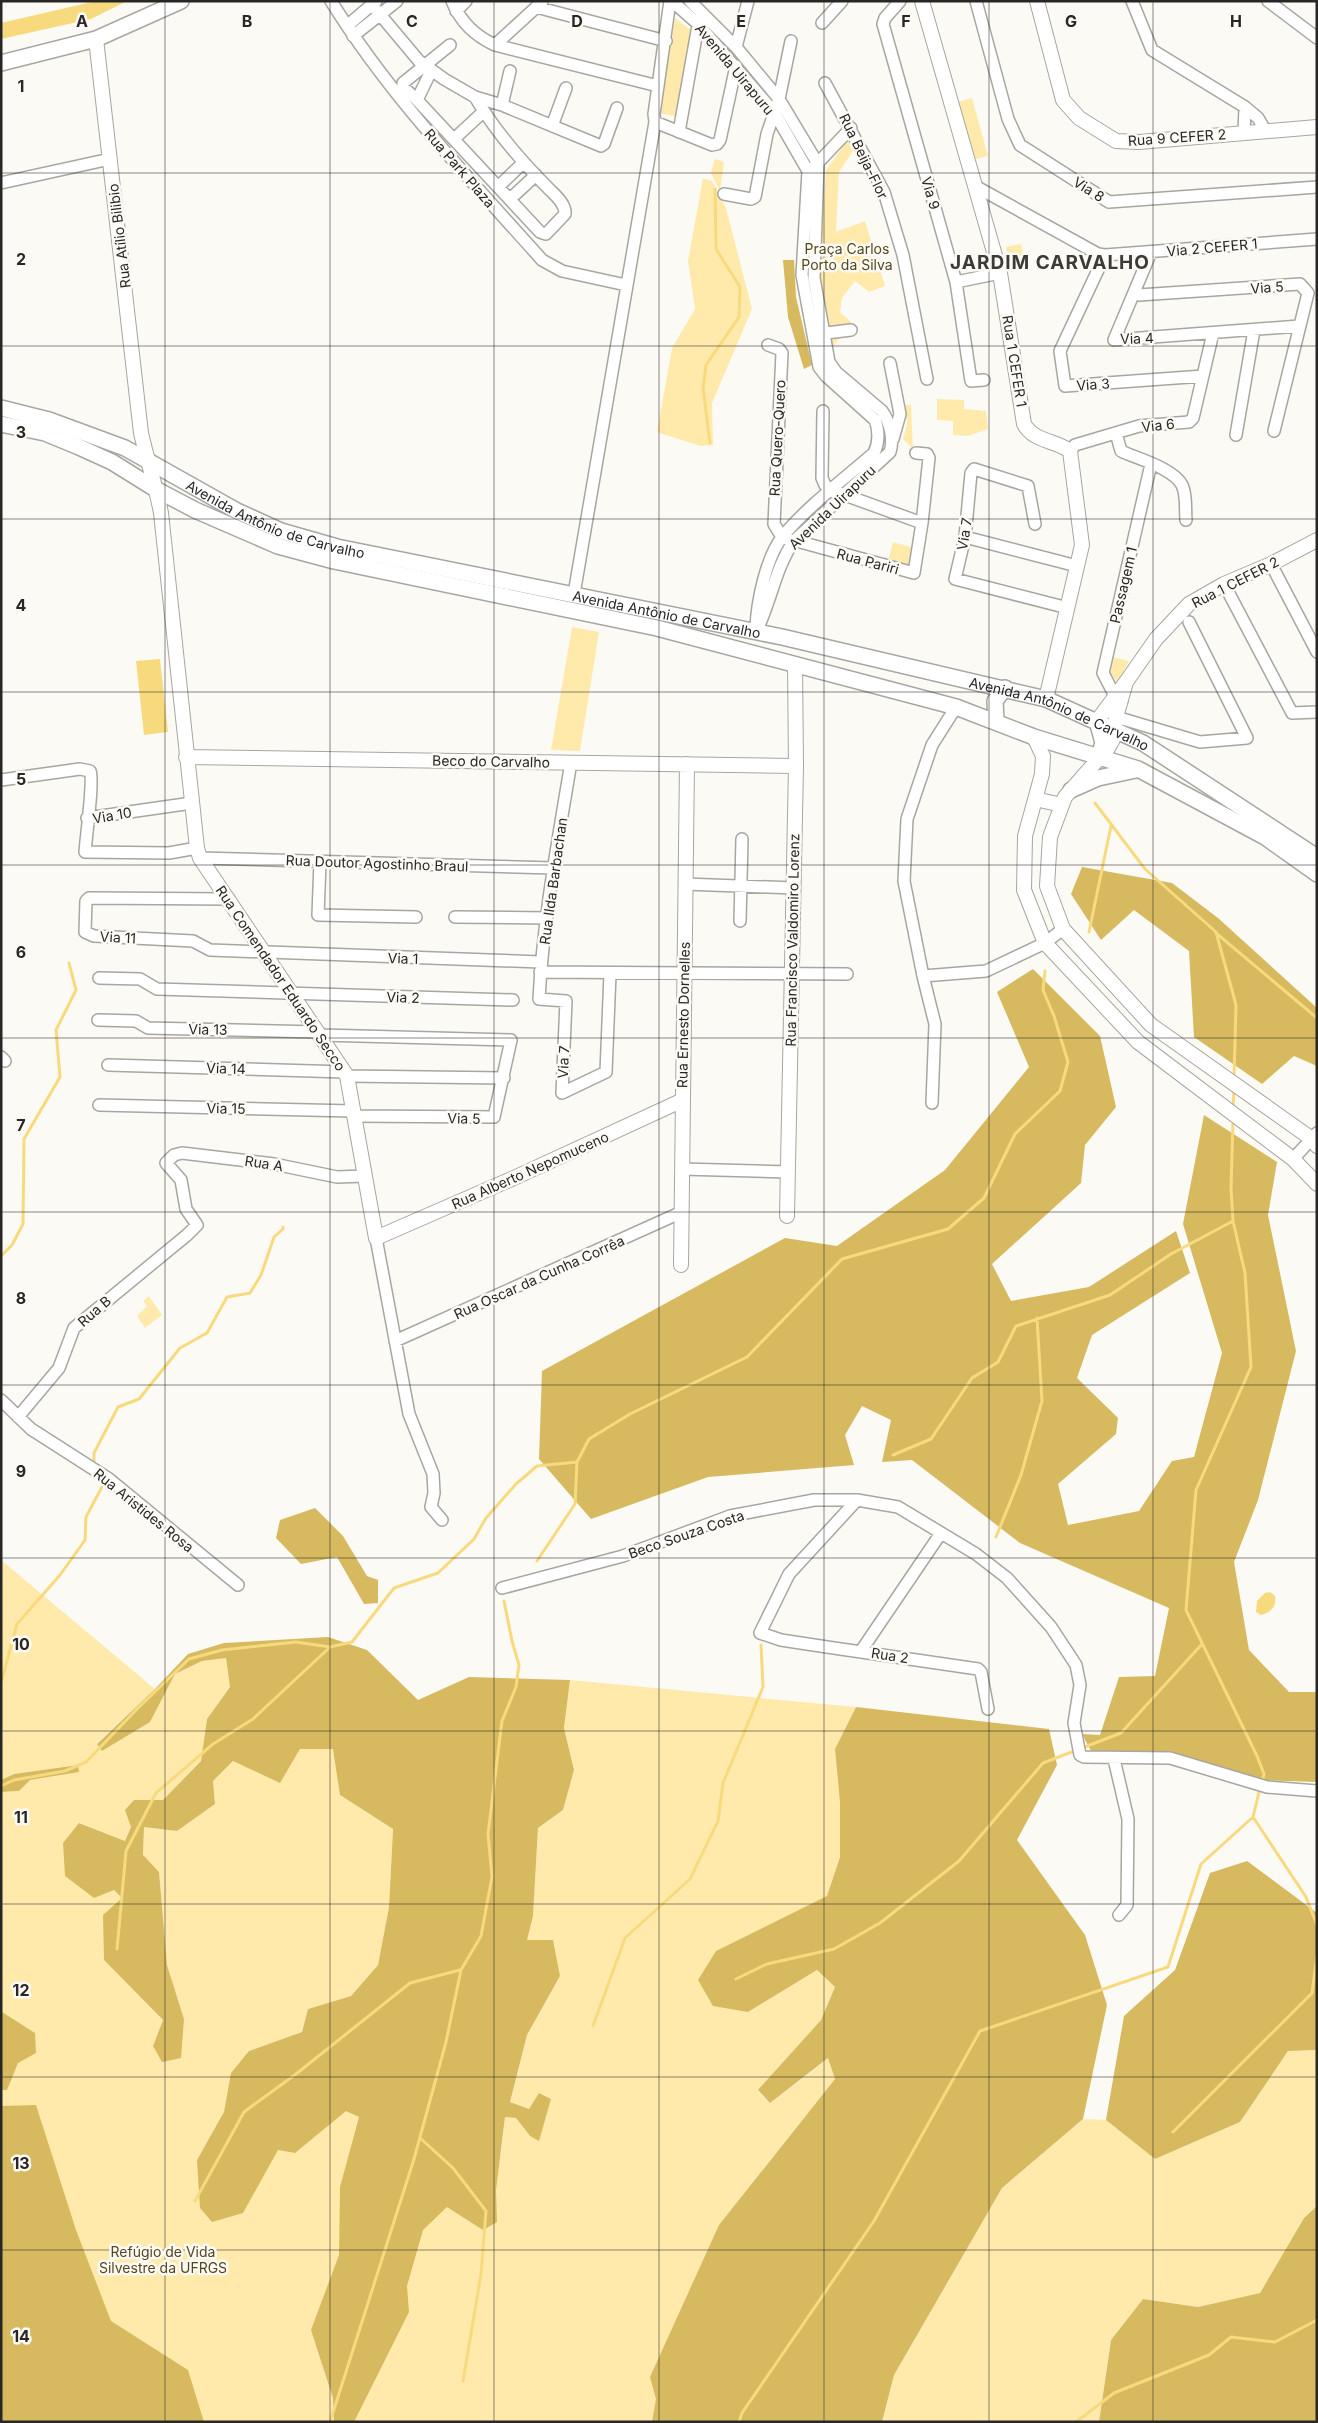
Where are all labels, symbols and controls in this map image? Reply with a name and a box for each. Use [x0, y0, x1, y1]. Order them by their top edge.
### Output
text: A [76, 11, 88, 31]
text: B [242, 11, 252, 31]
text: C [406, 11, 418, 31]
text: D [571, 11, 583, 31]
text: E [736, 11, 746, 31]
text: F [901, 11, 911, 31]
text: G [1065, 11, 1077, 31]
text: H [1230, 11, 1242, 31]
street label: Avenida Uirapuru [692, 20, 778, 118]
text: 1 [18, 76, 24, 96]
street label: Rua Beija-Flor [836, 111, 892, 201]
street label: Rua Park Plaza [421, 125, 499, 211]
street label: Rua 9 CEFER 2 [1127, 125, 1227, 149]
street label: Via 8 [1070, 173, 1108, 205]
street label: Via 9 [918, 175, 944, 211]
street label: Rua Atílio Bilibio [104, 183, 134, 289]
street label: Via 2 CEFER 1 [1166, 235, 1258, 259]
park label: Praça Carlos Porto da Silva [801, 240, 893, 273]
text: 2 [16, 249, 26, 269]
district label: JARDIM CARVALHO [950, 251, 1150, 274]
street label: Via 5 [1250, 277, 1284, 297]
street label: Rua 1 CEFER 1 [999, 314, 1031, 408]
street label: Via 4 [1120, 329, 1154, 347]
street label: Via 3 [1076, 374, 1110, 394]
street label: Rua Quero-Quero [765, 379, 789, 497]
street label: Via 6 [1140, 415, 1176, 435]
text: 3 [16, 422, 26, 442]
street label: Avenida Uirapuru [785, 461, 879, 553]
street label: Avenida Antônio de Carvalho [183, 476, 366, 561]
street label: Via 7 [953, 516, 975, 552]
street label: Rua Pariri [835, 545, 901, 577]
street label: Passagem 1 [1106, 545, 1140, 625]
street label: Rua 1 CEFER 2 [1189, 553, 1281, 611]
street label: Avenida Antônio de Carvalho [571, 586, 762, 641]
text: 4 [16, 595, 27, 615]
street label: Avenida Antônio de Carvalho [968, 673, 1153, 754]
street label: Beco do Carvalho [432, 751, 550, 771]
text: 5 [16, 769, 26, 789]
street label: Via 10 [91, 803, 133, 827]
street label: Rua Ilda Barbachan [536, 816, 570, 946]
street label: Rua Francisco Valdomiro Lorenz [782, 833, 802, 1047]
street label: Rua Doutor Agostinho Braul [285, 851, 469, 875]
street label: Rua Comendador Eduardo Secco [213, 882, 349, 1074]
street label: Via 11 [99, 928, 137, 946]
text: 6 [16, 942, 26, 962]
street label: Rua Ernesto Dornelles [673, 942, 693, 1088]
street label: Via 1 [387, 949, 419, 967]
street label: Via 2 [386, 988, 420, 1006]
street label: Via 13 [188, 1020, 228, 1038]
street label: Via 7 [554, 1045, 572, 1079]
street label: Via 14 [206, 1059, 246, 1077]
street label: Via 15 [206, 1099, 246, 1117]
street label: Via 5 [447, 1109, 481, 1127]
text: 7 [16, 1115, 26, 1135]
street label: Rua Alberto Nepomuceno [449, 1128, 611, 1212]
street label: Rua A [244, 1152, 285, 1174]
street label: Rua Oscar da Cunha Corrêa [451, 1232, 627, 1322]
text: 8 [16, 1288, 26, 1308]
street label: Rua B [74, 1292, 114, 1330]
text: 9 [16, 1461, 26, 1481]
street label: Rua Aristides Rosa [91, 1465, 197, 1555]
street label: Beco Souza Costa [626, 1506, 746, 1562]
text: 10 [12, 1634, 30, 1654]
street label: Rua 2 [870, 1644, 910, 1666]
text: 11 [14, 1807, 28, 1827]
text: 12 [13, 1980, 29, 2000]
text: 13 [12, 2153, 30, 2173]
park label: Refúgio de Vida Silvestre da UFRGS [99, 2243, 227, 2276]
text: 14 [12, 2326, 30, 2346]

